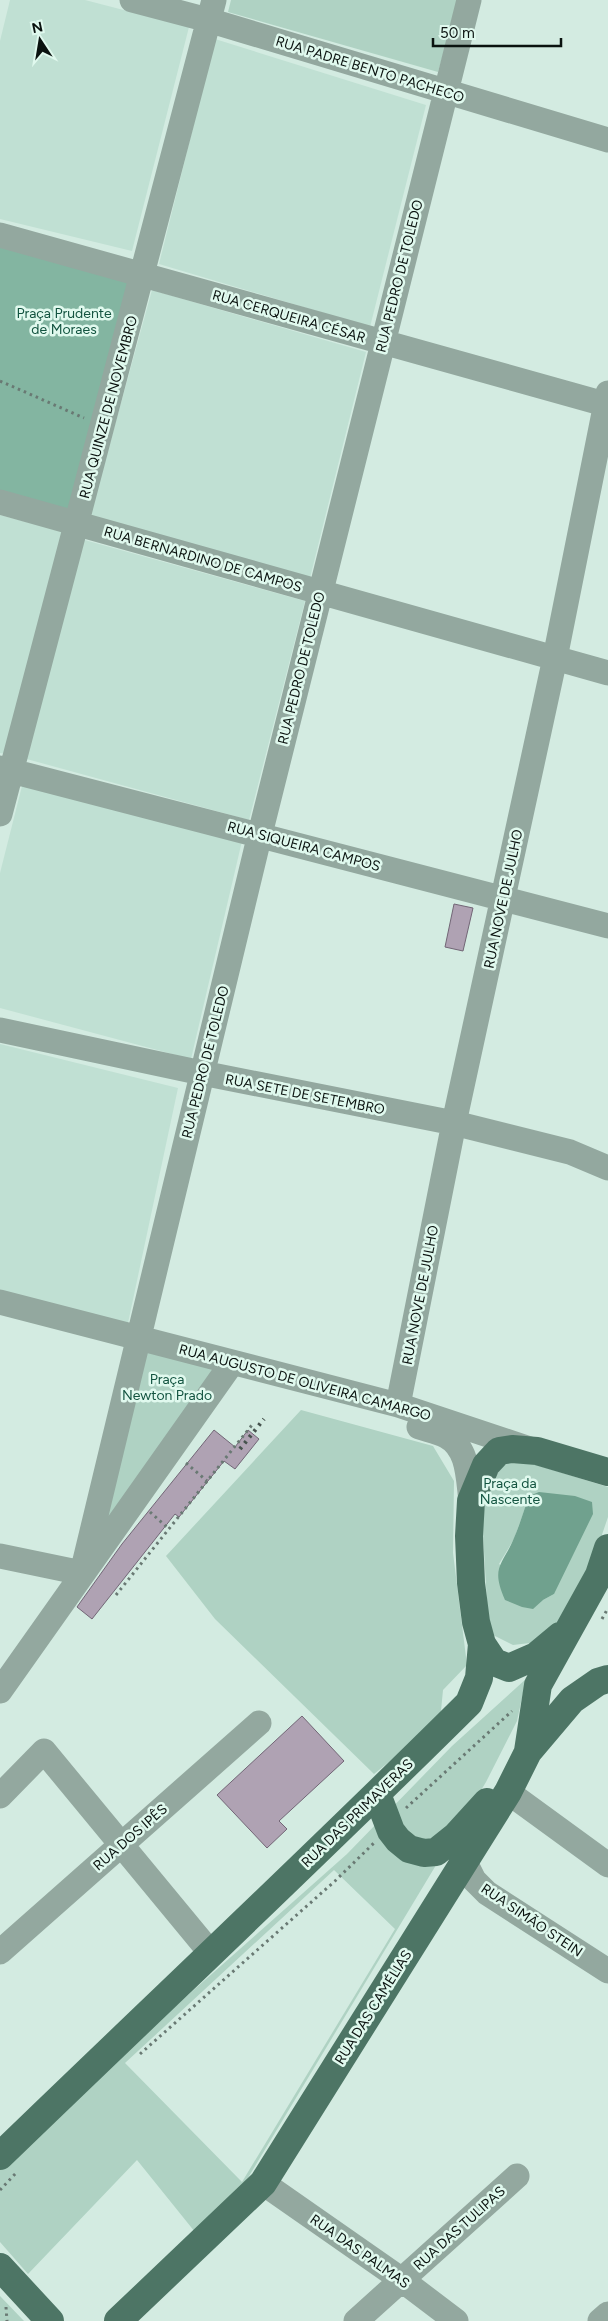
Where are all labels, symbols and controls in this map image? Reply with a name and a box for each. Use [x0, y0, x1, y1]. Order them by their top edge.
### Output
north arrow [15, 15, 65, 65]
scale bar [433, 15, 560, 47]
text: N [30, 18, 44, 37]
text: 50 m [440, 24, 475, 42]
street label: RUA PADRE BENTO PACHECO [274, 33, 466, 106]
street label: RUA PEDRO DE TOLEDO [372, 198, 427, 354]
street label: RUA CERQUEIRA CÉSAR [210, 286, 368, 347]
park label: Praça Prudente de Moraes [16, 305, 112, 338]
street label: RUA QUINZE DE NOVEMBRO [76, 314, 141, 500]
street label: RUA BERNARDINO DE CAMPOS [102, 523, 304, 596]
street label: RUA PEDRO DE TOLEDO [274, 590, 329, 746]
street label: RUA SIQUEIRA CAMPOS [226, 818, 382, 875]
street label: RUA NOVE DE JULHO [480, 828, 527, 970]
street label: RUA PEDRO DE TOLEDO [178, 984, 233, 1140]
street label: RUA SETE DE SETEMBRO [224, 1071, 386, 1118]
street label: RUA NOVE DE JULHO [399, 1224, 442, 1366]
street label: RUA AUGUSTO DE OLIVEIRA CAMARGO [177, 1341, 433, 1424]
park label: Praça Newton Prado [122, 1371, 212, 1404]
park label: Praça da Nascente [480, 1475, 541, 1508]
street label: RUA DAS PRIMAVERAS [298, 1755, 417, 1871]
street label: RUA DOS IPÊS [90, 1800, 171, 1874]
street label: RUA SIMÃO STEIN [478, 1880, 586, 1961]
street label: RUA DAS CAMÉLIAS [331, 1947, 416, 2068]
street label: RUA DAS TULIPAS [410, 2183, 509, 2274]
street label: RUA DAS PALMAS [307, 2211, 413, 2292]

